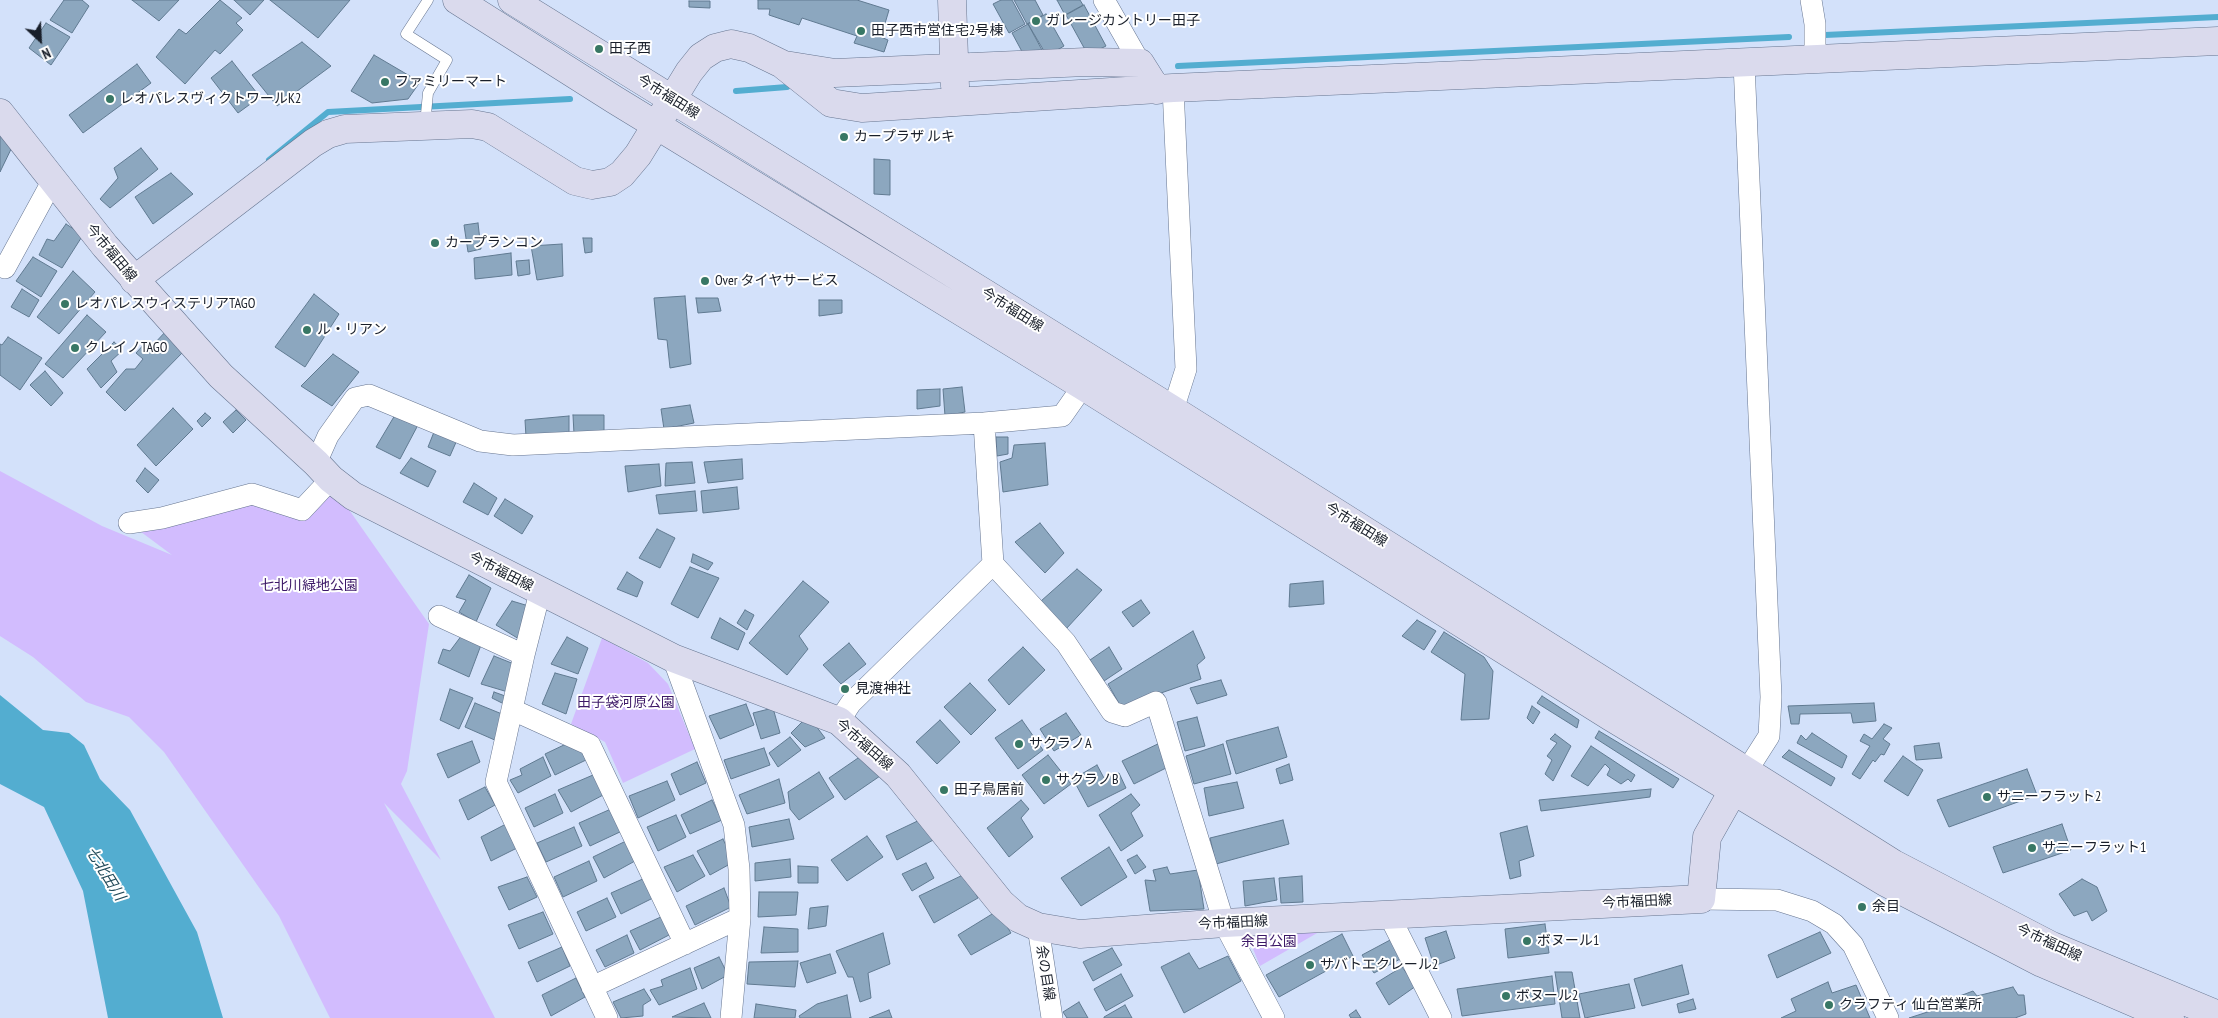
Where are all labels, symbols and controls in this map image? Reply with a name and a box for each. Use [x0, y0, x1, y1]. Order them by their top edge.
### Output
place label: ガレージカントリー田子 [1046, 13, 1200, 29]
north arrow [15, 15, 65, 65]
marker: ガレージカントリー田子 [1030, 15, 1042, 27]
place label: 田子西市営住宅2号棟 [871, 23, 1003, 39]
marker: 田子西市営住宅2号棟 [855, 25, 867, 37]
place label: 田子西 [609, 41, 651, 57]
marker: 田子西 [593, 43, 605, 55]
text: N [39, 44, 54, 63]
street label: 今市福田線 [634, 71, 702, 123]
place label: ファミリーマート [395, 74, 507, 90]
marker: ファミリーマート [379, 76, 391, 88]
place label: レオパレスヴィクトワールK2 [120, 91, 301, 107]
marker: レオパレスヴィクトワールK2 [104, 93, 116, 105]
place label: カープラザ ルキ [854, 129, 955, 145]
marker: カープラザ ルキ [838, 131, 850, 143]
street label: 今市福田線 [82, 221, 140, 285]
place label: カープランコン [445, 235, 543, 251]
marker: カープランコン [429, 237, 441, 249]
place label: Over タイヤサービス [715, 273, 839, 289]
marker: Over タイヤサービス [699, 275, 711, 287]
street label: 今市福田線 [978, 284, 1046, 336]
place label: レオパレスウィステリアTAGO [75, 296, 255, 312]
marker: レオパレスウィステリアTAGO [59, 298, 71, 310]
place label: ル・リアン [317, 322, 387, 338]
marker: ル・リアン [301, 324, 313, 336]
place label: クレイノTAGO [85, 340, 167, 356]
marker: クレイノTAGO [69, 342, 81, 354]
street label: 今市福田線 [1322, 499, 1390, 551]
street label: 今市福田線 [466, 549, 536, 595]
park label: 七北川緑地公園 [260, 578, 358, 594]
place label: 見渡神社 [855, 681, 911, 697]
marker: 見渡神社 [839, 683, 851, 695]
park label: 田子袋河原公園 [577, 695, 675, 711]
street label: 今市福田線 [832, 716, 896, 774]
place label: サクラノA [1029, 736, 1092, 752]
marker: サクラノA [1013, 738, 1025, 750]
place label: サクラノB [1056, 772, 1119, 788]
marker: サクラノB [1040, 774, 1052, 786]
place label: 田子鳥居前 [954, 782, 1024, 798]
marker: 田子鳥居前 [938, 784, 950, 796]
place label: サニーフラット2 [1997, 789, 2101, 805]
marker: サニーフラット2 [1981, 791, 1993, 803]
place label: サニーフラット1 [2042, 840, 2146, 856]
marker: サニーフラット1 [2026, 842, 2038, 854]
water label: 七北田川 [81, 844, 129, 904]
street label: 今市福田線 [1602, 892, 1672, 912]
place label: 余目 [1872, 899, 1900, 915]
marker: 余目 [1856, 901, 1868, 913]
street label: 今市福田線 [1198, 913, 1268, 933]
street label: 今市福田線 [2014, 921, 2084, 965]
place label: ボヌール1 [1537, 933, 1599, 949]
park label: 余目公園 [1241, 934, 1297, 950]
marker: ボヌール1 [1521, 935, 1533, 947]
street label: 余の目線 [1032, 944, 1058, 1002]
place label: サバトエクレール2 [1320, 957, 1438, 973]
marker: サバトエクレール2 [1304, 959, 1316, 971]
place label: ボヌール2 [1516, 988, 1578, 1004]
marker: ボヌール2 [1500, 990, 1512, 1002]
place label: クラフティ 仙台営業所 [1839, 997, 1982, 1013]
marker: クラフティ 仙台営業所 [1823, 999, 1835, 1011]

